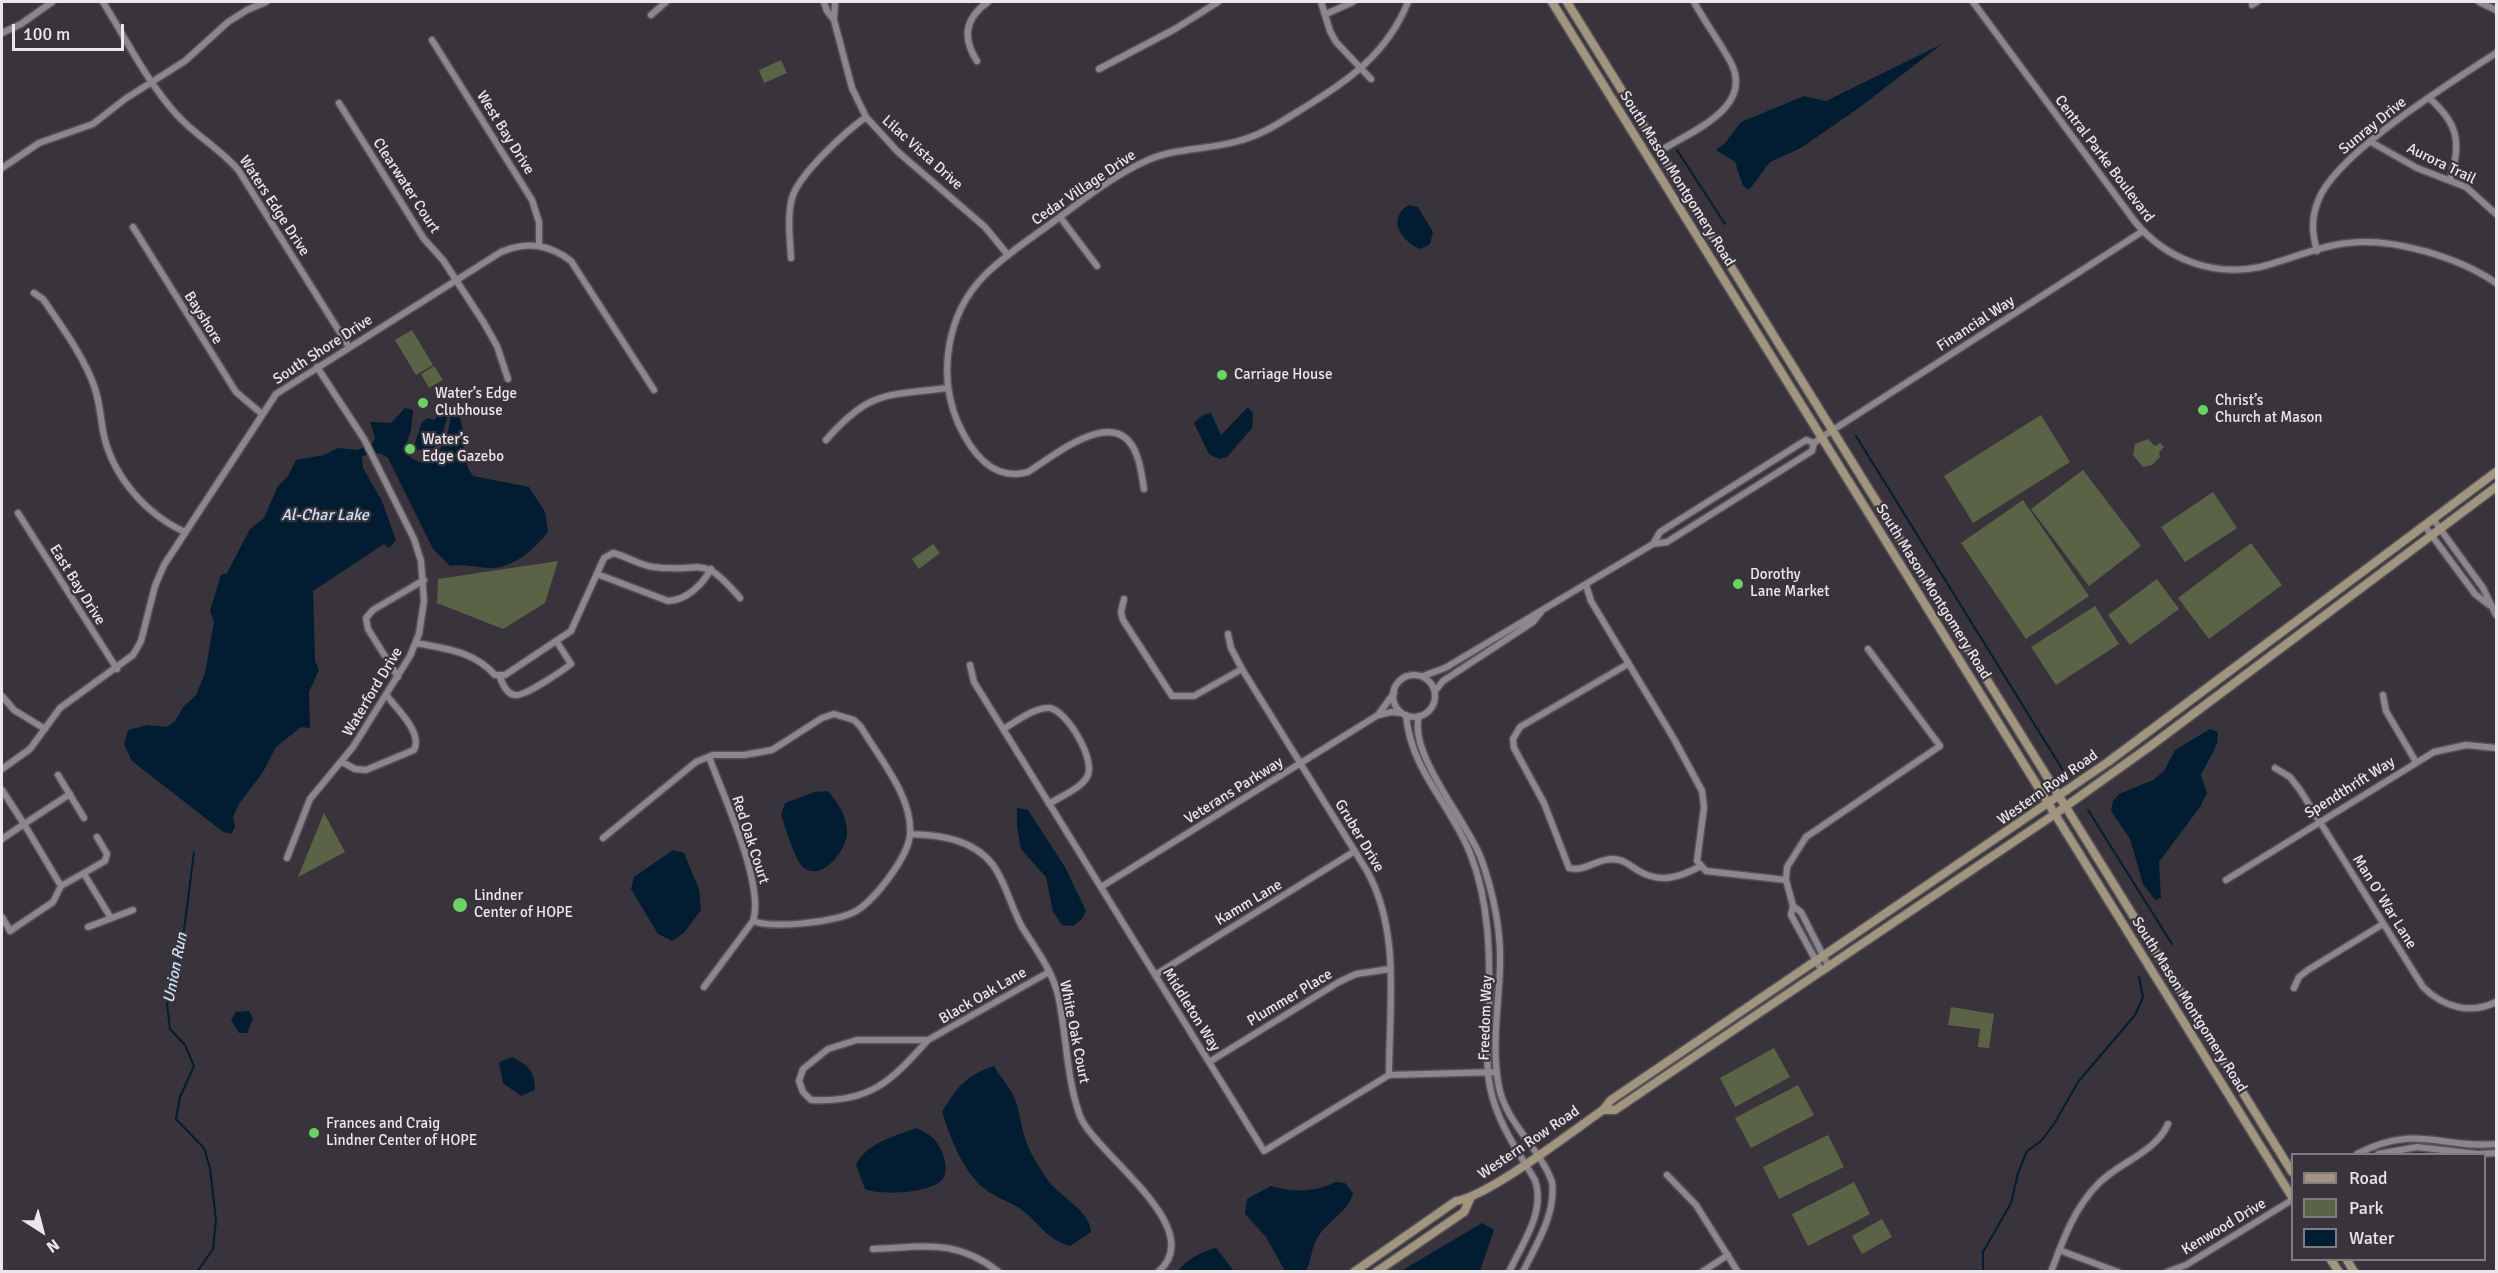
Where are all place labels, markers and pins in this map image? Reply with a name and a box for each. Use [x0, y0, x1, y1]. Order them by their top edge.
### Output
place label: Carriage House [1234, 366, 1332, 384]
marker: Carriage House [1215, 368, 1229, 382]
place label: Water’s Edge Clubhouse [435, 385, 517, 420]
place label: Christ’s Church at Mason [2215, 392, 2322, 427]
marker: Water’s Edge Clubhouse [416, 396, 430, 410]
marker: Christ’s Church at Mason [2196, 403, 2210, 417]
place label: Water’s Edge Gazebo [422, 431, 504, 466]
marker: Water’s Edge Gazebo [403, 442, 417, 456]
place label: Dorothy Lane Market [1750, 566, 1829, 601]
marker: Dorothy Lane Market [1731, 577, 1745, 591]
place label: Lindner Center of HOPE [474, 887, 573, 922]
marker: Lindner Center of HOPE [451, 896, 469, 914]
place label: Frances and Craig Lindner Center of HOPE [326, 1115, 477, 1150]
marker: Frances and Craig Lindner Center of HOPE [307, 1126, 321, 1140]

